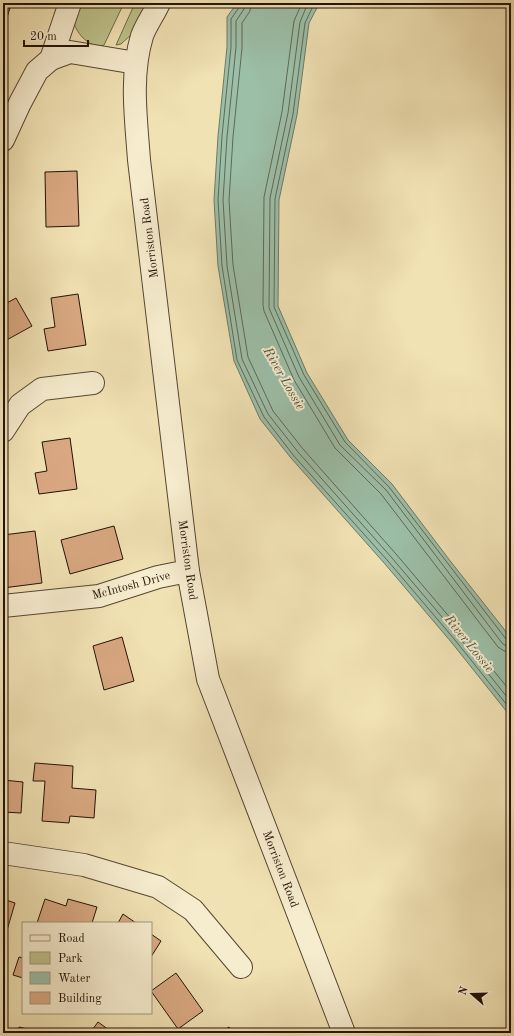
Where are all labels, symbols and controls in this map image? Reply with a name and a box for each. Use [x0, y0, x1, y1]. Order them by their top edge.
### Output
scale bar [24, 22, 88, 48]
text: 20 m [30, 31, 57, 43]
street label: Morriston Road [139, 197, 161, 279]
water label: River Lossie [260, 344, 307, 412]
street label: Morriston Road [175, 519, 199, 601]
street label: McIntosh Drive [91, 570, 172, 602]
water label: River Lossie [441, 612, 496, 675]
street label: Morriston Road [260, 829, 300, 909]
legend [22, 922, 152, 1014]
text: Road [58, 933, 85, 945]
text: Park [58, 953, 83, 965]
text: Water [58, 973, 91, 985]
north arrow [452, 974, 492, 1014]
text: N [457, 985, 471, 997]
text: Building [58, 993, 102, 1005]

